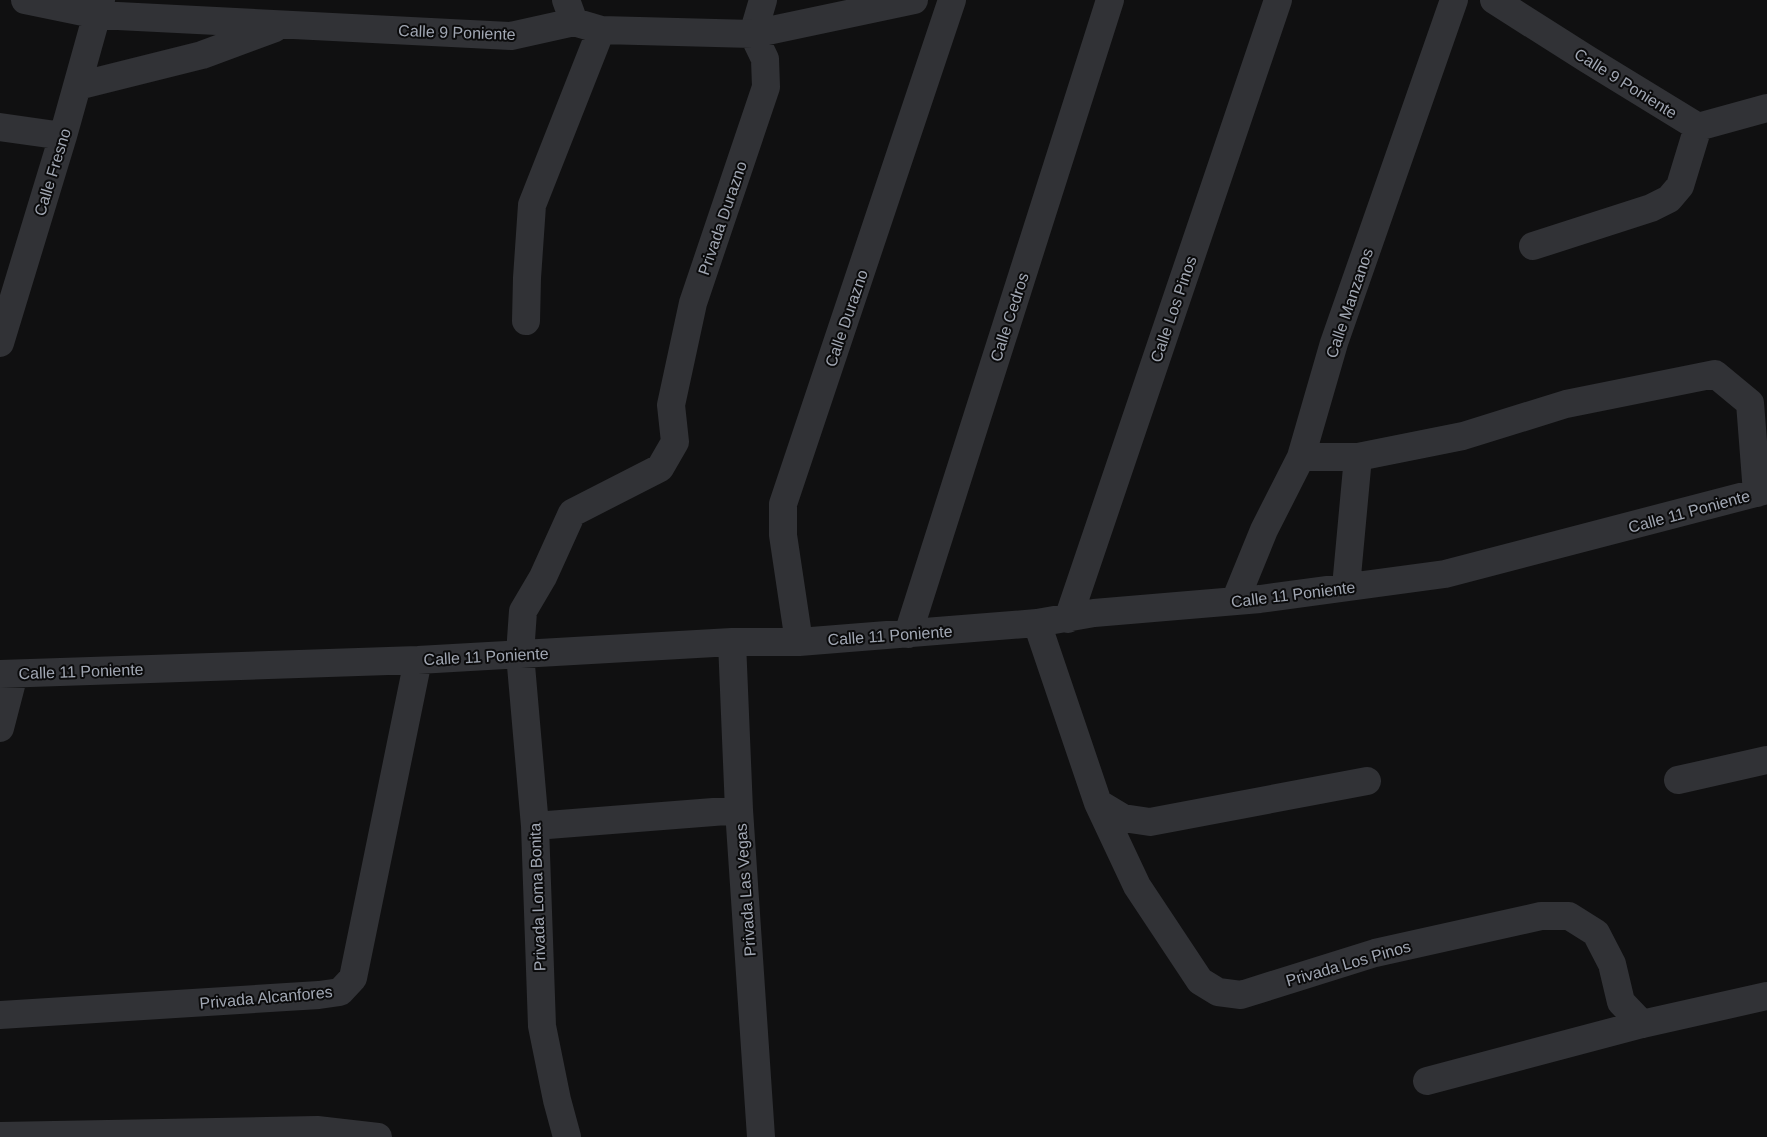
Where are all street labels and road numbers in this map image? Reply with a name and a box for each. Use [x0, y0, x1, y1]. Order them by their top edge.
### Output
street label: Calle 9 Poniente [398, 22, 516, 43]
street label: Calle 9 Poniente [1571, 45, 1680, 122]
street label: Calle Fresno [31, 126, 74, 218]
street label: Privada Durazno [695, 159, 750, 277]
street label: Calle Manzanos [1323, 246, 1376, 360]
street label: Calle Los Pinos [1147, 254, 1200, 364]
street label: Calle Durazno [822, 267, 871, 369]
street label: Calle Cedros [987, 271, 1032, 364]
street label: Calle 11 Poniente [1626, 487, 1752, 536]
street label: Calle 11 Poniente [1230, 578, 1356, 611]
street label: Calle 11 Poniente [827, 623, 953, 648]
street label: Calle 11 Poniente [423, 645, 549, 668]
street label: Calle 11 Poniente [18, 661, 144, 682]
street label: Privada Loma Bonita [526, 822, 549, 971]
street label: Privada Las Vegas [732, 823, 759, 957]
street label: Privada Los Pinos [1284, 938, 1412, 989]
street label: Privada Alcanfores [199, 983, 333, 1012]

